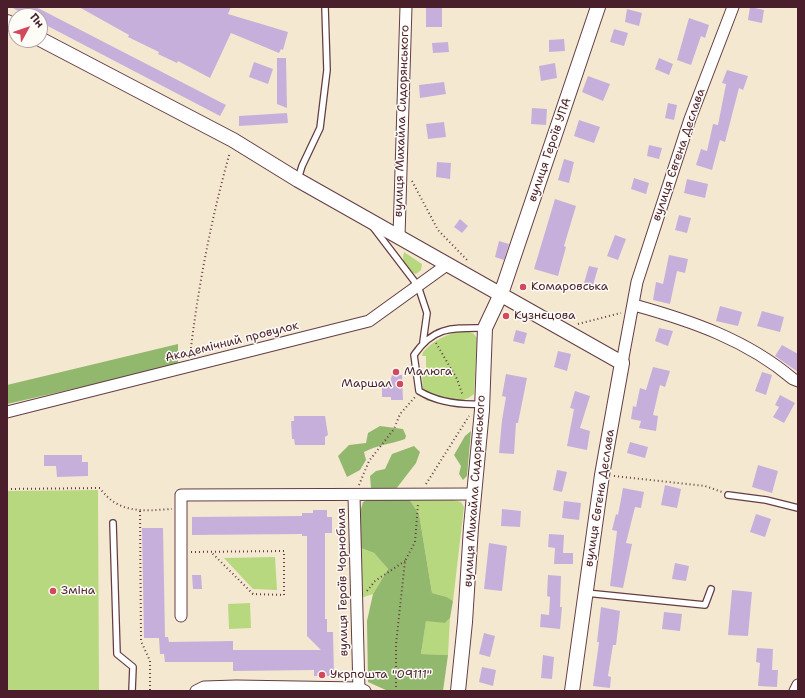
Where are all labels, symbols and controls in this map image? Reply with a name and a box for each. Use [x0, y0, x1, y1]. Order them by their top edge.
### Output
north arrow [8, 8, 48, 48]
text: Пн [26, 10, 47, 31]
street label: вулиця Михайла Сидорянського [391, 25, 413, 217]
street label: вулиця Євгена Деслава [650, 87, 708, 223]
street label: вулиця Героїв УПА [525, 96, 575, 204]
place label: Комаровська [531, 280, 608, 294]
marker: Комаровська [518, 282, 528, 292]
place label: Кузнєцова [514, 309, 576, 323]
marker: Кузнєцова [501, 311, 511, 321]
street label: Академічний провулок [164, 318, 300, 366]
place label: Малюга [404, 365, 452, 379]
marker: Малюга [391, 367, 401, 377]
place label: Маршал [341, 377, 392, 391]
marker: Маршал [395, 379, 405, 389]
street label: вулиця Михайла Сидорянського [461, 395, 489, 587]
street label: вулиця Євгена Деслава [582, 428, 618, 568]
street label: вулиця Героїв Чорнобиля [335, 508, 351, 656]
place label: Зміна [61, 584, 95, 598]
marker: Зміна [48, 586, 58, 596]
place label: Укрпошта "09111" [330, 668, 432, 682]
marker: Укрпошта "09111" [317, 670, 327, 680]

